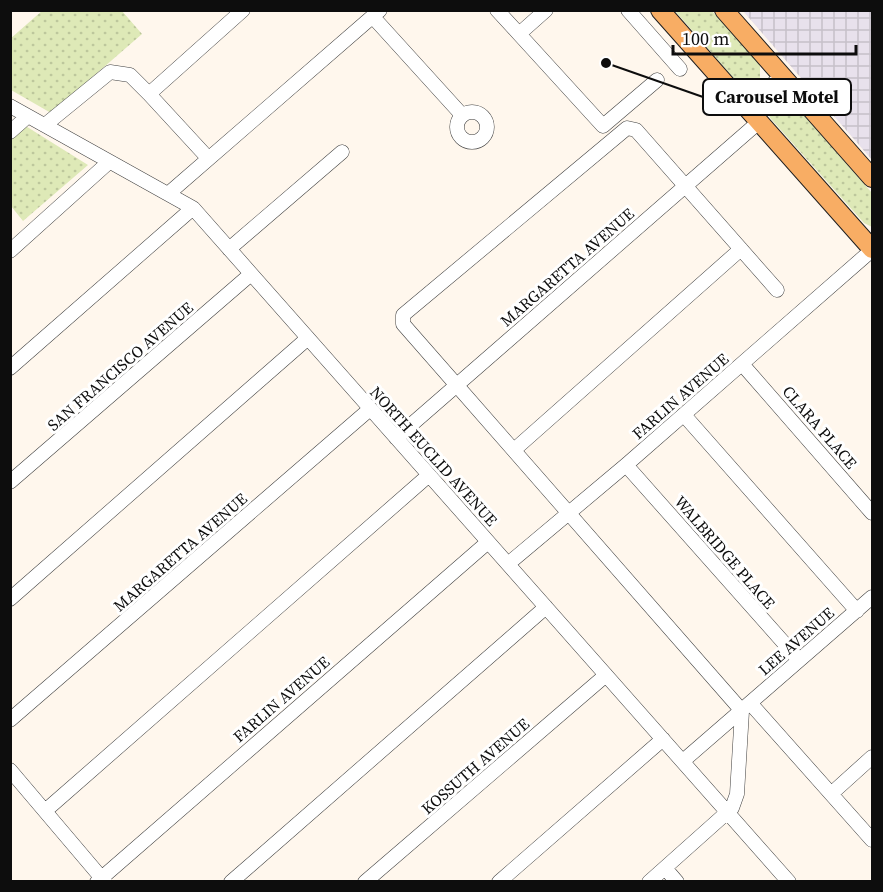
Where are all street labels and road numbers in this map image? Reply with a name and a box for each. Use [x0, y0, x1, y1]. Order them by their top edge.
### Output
street label: MARGARETTA AVENUE [495, 202, 639, 331]
street label: SAN FRANCISCO AVENUE [42, 296, 198, 435]
street label: FARLIN AVENUE [627, 348, 733, 444]
street label: NORTH EUCLID AVENUE [365, 381, 503, 531]
street label: CLARA PLACE [778, 381, 863, 474]
street label: MARGARETTA AVENUE [108, 487, 252, 616]
street label: WALBRIDGE PLACE [670, 491, 781, 614]
street label: LEE AVENUE [753, 602, 839, 680]
street label: FARLIN AVENUE [228, 651, 334, 747]
street label: KOSSUTH AVENUE [416, 713, 534, 819]

